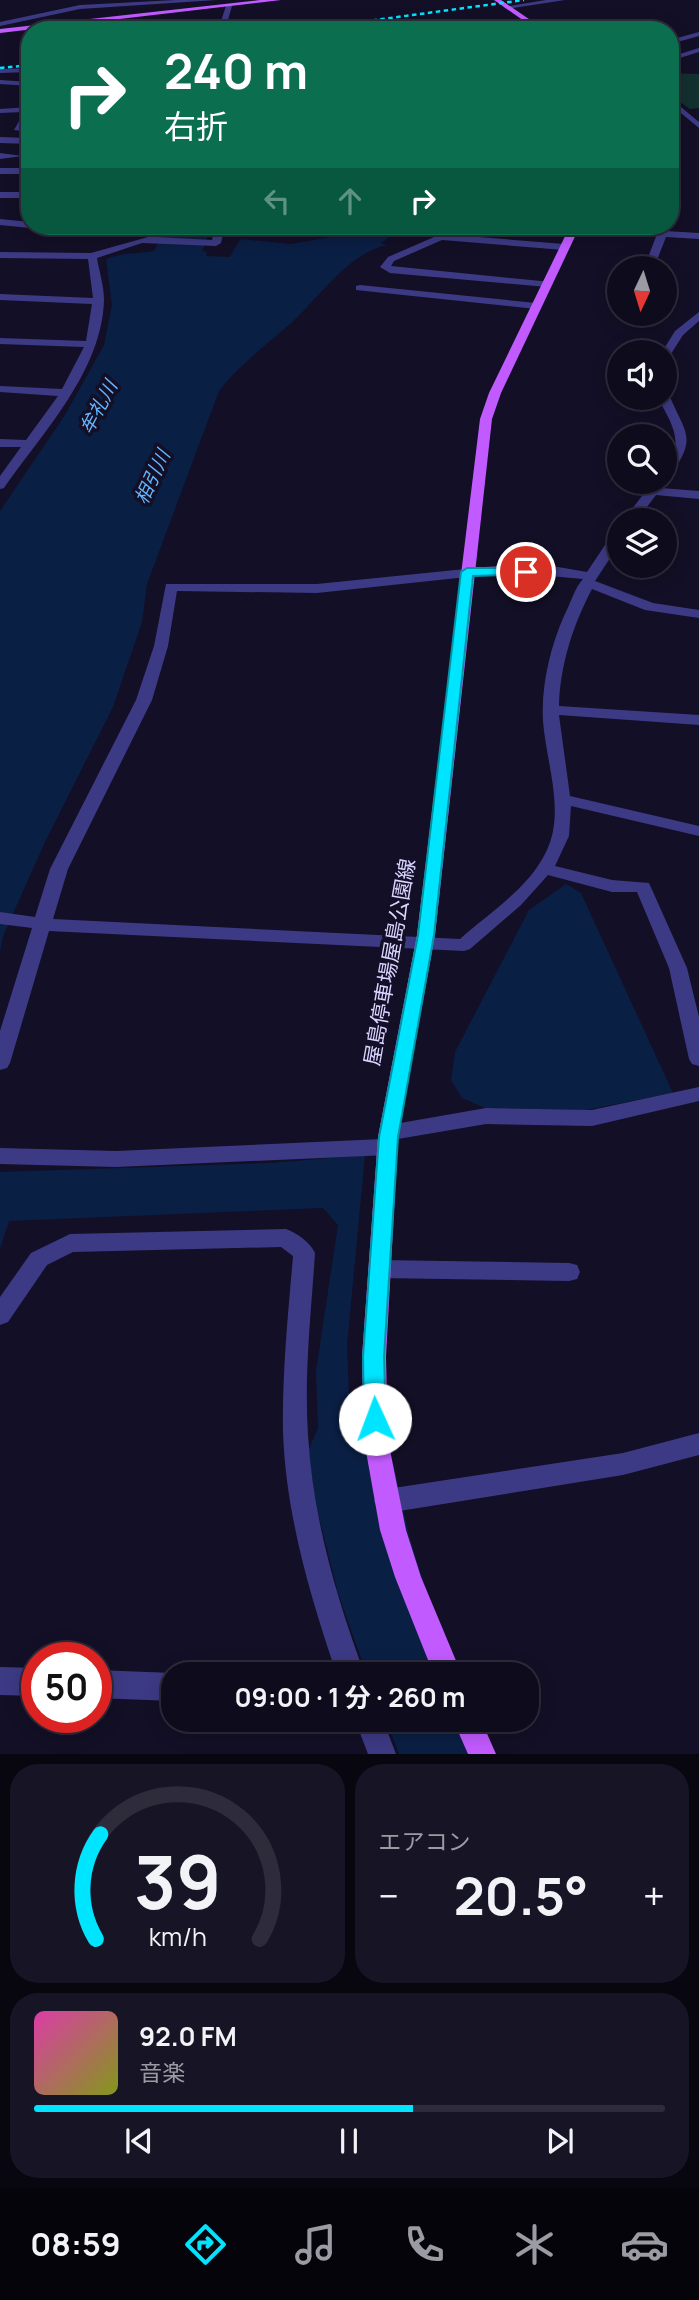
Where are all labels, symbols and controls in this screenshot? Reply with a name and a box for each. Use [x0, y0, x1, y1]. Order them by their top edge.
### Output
text: 240 m [164, 37, 308, 104]
icon: right [49, 49, 140, 140]
text: 右折 [164, 104, 228, 148]
icon: left [258, 182, 296, 220]
icon: ahead [331, 182, 369, 220]
icon: right [404, 182, 442, 220]
north arrow [607, 256, 677, 326]
map controls [607, 256, 677, 578]
button: sound [607, 340, 677, 410]
water label: 牟礼川 [73, 374, 124, 438]
button: search [607, 424, 677, 494]
water label: 相引川 [128, 444, 177, 508]
button: layers [607, 508, 677, 578]
pin [496, 542, 556, 602]
icon: arrive [507, 553, 545, 591]
street label: 屋島停車場屋島公園線 [357, 856, 421, 1068]
position arrow [338, 1382, 412, 1456]
speed limit sign: 50 [21, 1642, 112, 1733]
text: 09:00 · 1 分 · 260 m [235, 1679, 465, 1715]
text: エアコン [379, 1825, 471, 1857]
text: 39 [133, 1832, 221, 1932]
text: 20.5° [454, 1860, 588, 1931]
text: − [379, 1869, 399, 1921]
text: + [643, 1869, 665, 1921]
text: km/h [148, 1919, 206, 1954]
text: 92.0 FM [139, 2018, 237, 2054]
text: 音楽 [139, 2056, 185, 2088]
icon: previous [120, 2122, 158, 2160]
icon: pause [330, 2122, 368, 2160]
icon: next [541, 2122, 579, 2160]
icon: directions [181, 2220, 230, 2269]
icon: music [291, 2220, 340, 2269]
icon: phone [400, 2220, 449, 2269]
icon: climate [510, 2220, 559, 2269]
icon: car [620, 2220, 669, 2269]
text: 08:59 [30, 2222, 121, 2266]

